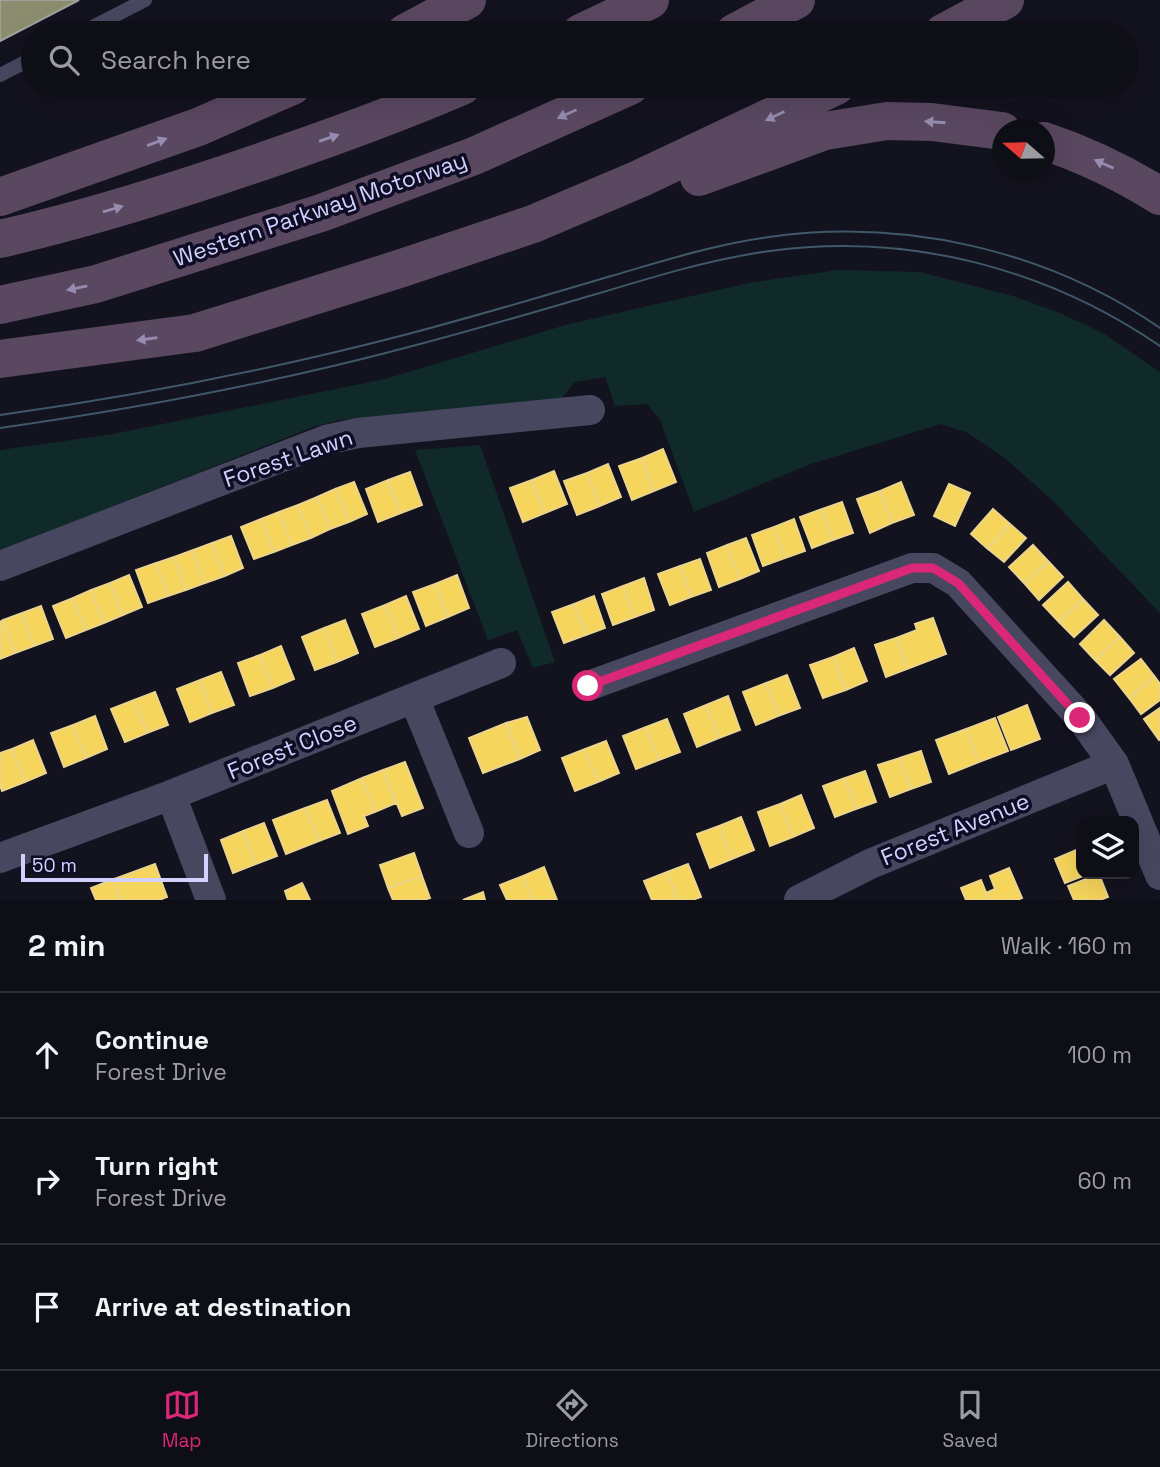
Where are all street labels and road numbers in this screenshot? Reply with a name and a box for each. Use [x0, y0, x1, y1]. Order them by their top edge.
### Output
street label: Western Parkway Motorway [169, 145, 471, 273]
street label: Forest Lawn [219, 422, 357, 494]
street label: Forest Close [223, 707, 361, 787]
street label: Forest Avenue [876, 786, 1034, 872]

